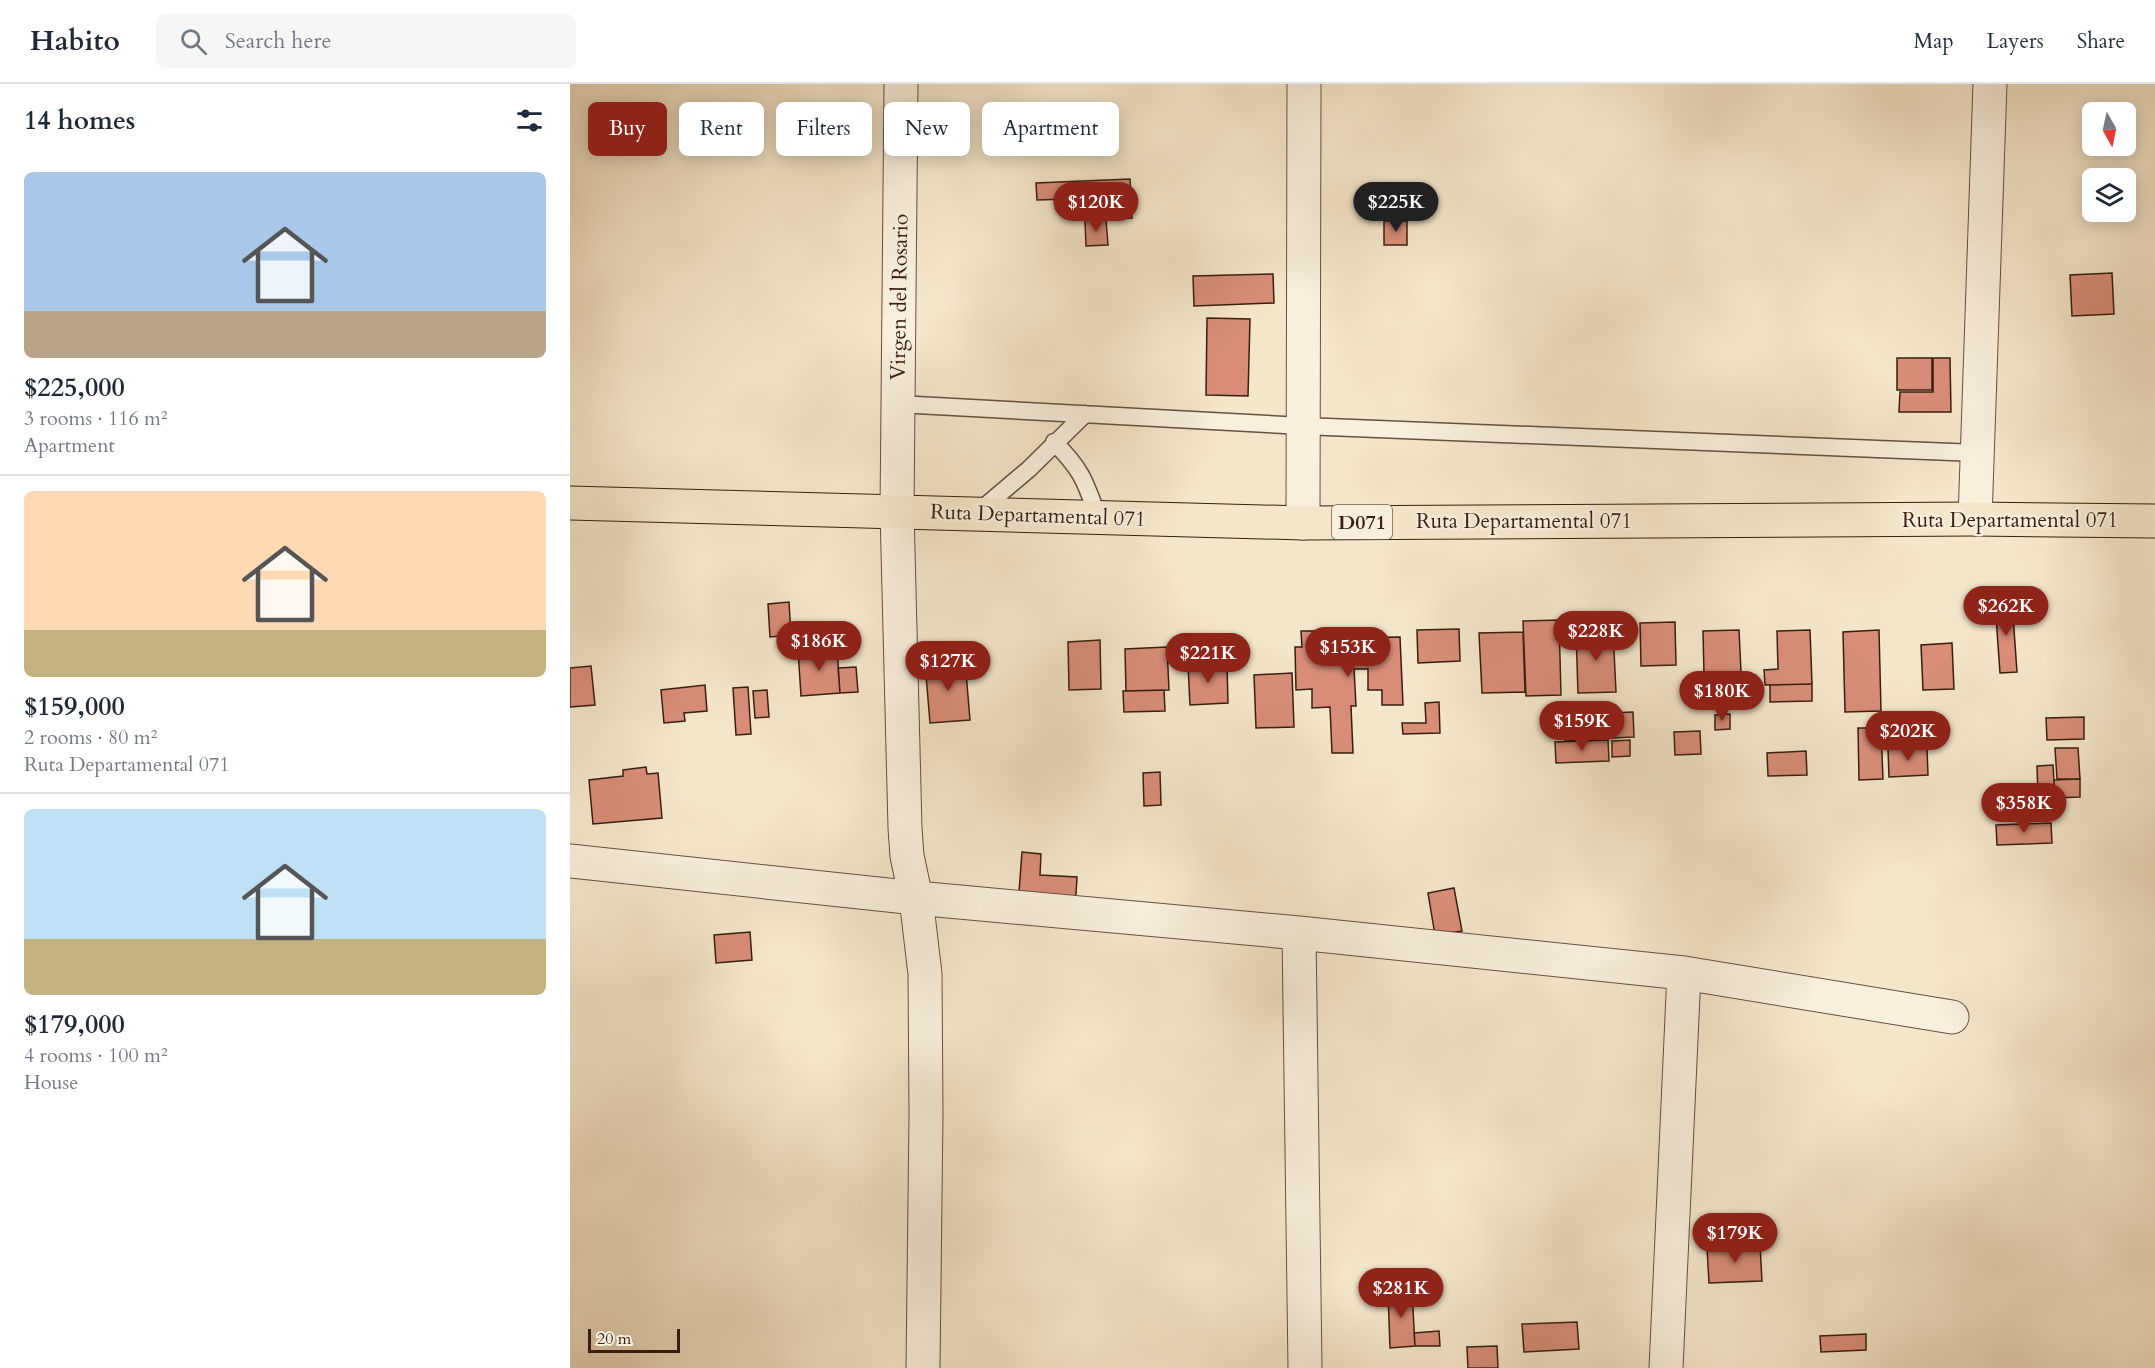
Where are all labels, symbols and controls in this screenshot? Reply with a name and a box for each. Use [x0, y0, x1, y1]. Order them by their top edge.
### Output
search box [156, 14, 576, 68]
text: Habito [30, 22, 120, 60]
icon: search [177, 25, 210, 58]
text: Search here [225, 26, 331, 56]
text: Map [1914, 27, 1954, 56]
text: Layers [1987, 27, 2044, 56]
text: Share [2077, 27, 2125, 56]
chip: Buy [588, 102, 667, 156]
chip: Rent [679, 102, 764, 156]
chip: Filters [776, 102, 872, 156]
chip: New [884, 102, 970, 156]
chip: Apartment [982, 102, 1119, 156]
north arrow [2082, 102, 2136, 156]
map controls [2082, 102, 2136, 222]
text: 14 homes [24, 103, 135, 138]
icon: filters [513, 104, 546, 137]
button: layers [2082, 168, 2136, 222]
pin: $120K [1054, 182, 1138, 233]
pin: $225K [1354, 182, 1438, 233]
text: $120K [1067, 188, 1125, 215]
text: $225K [1367, 188, 1425, 215]
icon: home [231, 211, 339, 319]
street label: Virgen del Rosario [884, 214, 915, 380]
text: $225,000 [24, 370, 125, 405]
text: 3 rooms · 116 m² [24, 405, 168, 432]
text: Apartment [24, 432, 115, 459]
street label: Ruta Departamental 071 [930, 497, 1146, 534]
road number: D071 [1332, 505, 1392, 539]
street label: Ruta Departamental 071 [1902, 506, 2118, 535]
street label: Ruta Departamental 071 [1416, 507, 1632, 536]
icon: home [231, 530, 339, 638]
pin: $262K [1964, 586, 2048, 637]
text: $262K [1977, 592, 2035, 619]
pin: $228K [1554, 611, 1638, 662]
text: $228K [1567, 617, 1625, 644]
pin: $186K [777, 621, 861, 672]
text: $186K [790, 627, 848, 654]
pin: $153K [1306, 627, 1390, 678]
pin: $221K [1166, 633, 1250, 684]
text: $153K [1319, 633, 1377, 660]
text: $221K [1179, 639, 1237, 666]
pin: $127K [906, 641, 990, 692]
text: $127K [919, 647, 977, 674]
pin: $180K [1680, 671, 1764, 722]
text: $180K [1693, 677, 1751, 704]
text: $159,000 [24, 689, 125, 724]
pin: $159K [1540, 701, 1624, 752]
text: $159K [1553, 707, 1611, 734]
pin: $202K [1866, 711, 1950, 762]
text: $202K [1879, 717, 1937, 744]
text: 2 rooms · 80 m² [24, 724, 157, 751]
text: Ruta Departamental 071 [24, 751, 230, 778]
pin: $358K [1982, 783, 2066, 834]
text: $358K [1995, 789, 2053, 816]
icon: home [231, 848, 339, 956]
text: $179,000 [24, 1007, 125, 1042]
text: 4 rooms · 100 m² [24, 1042, 168, 1069]
text: House [24, 1069, 78, 1096]
pin: $179K [1693, 1213, 1777, 1264]
text: $179K [1706, 1219, 1764, 1246]
pin: $281K [1359, 1268, 1443, 1319]
text: $281K [1372, 1274, 1430, 1301]
scale bar [588, 1326, 680, 1354]
text: 20 m [597, 1328, 631, 1350]

